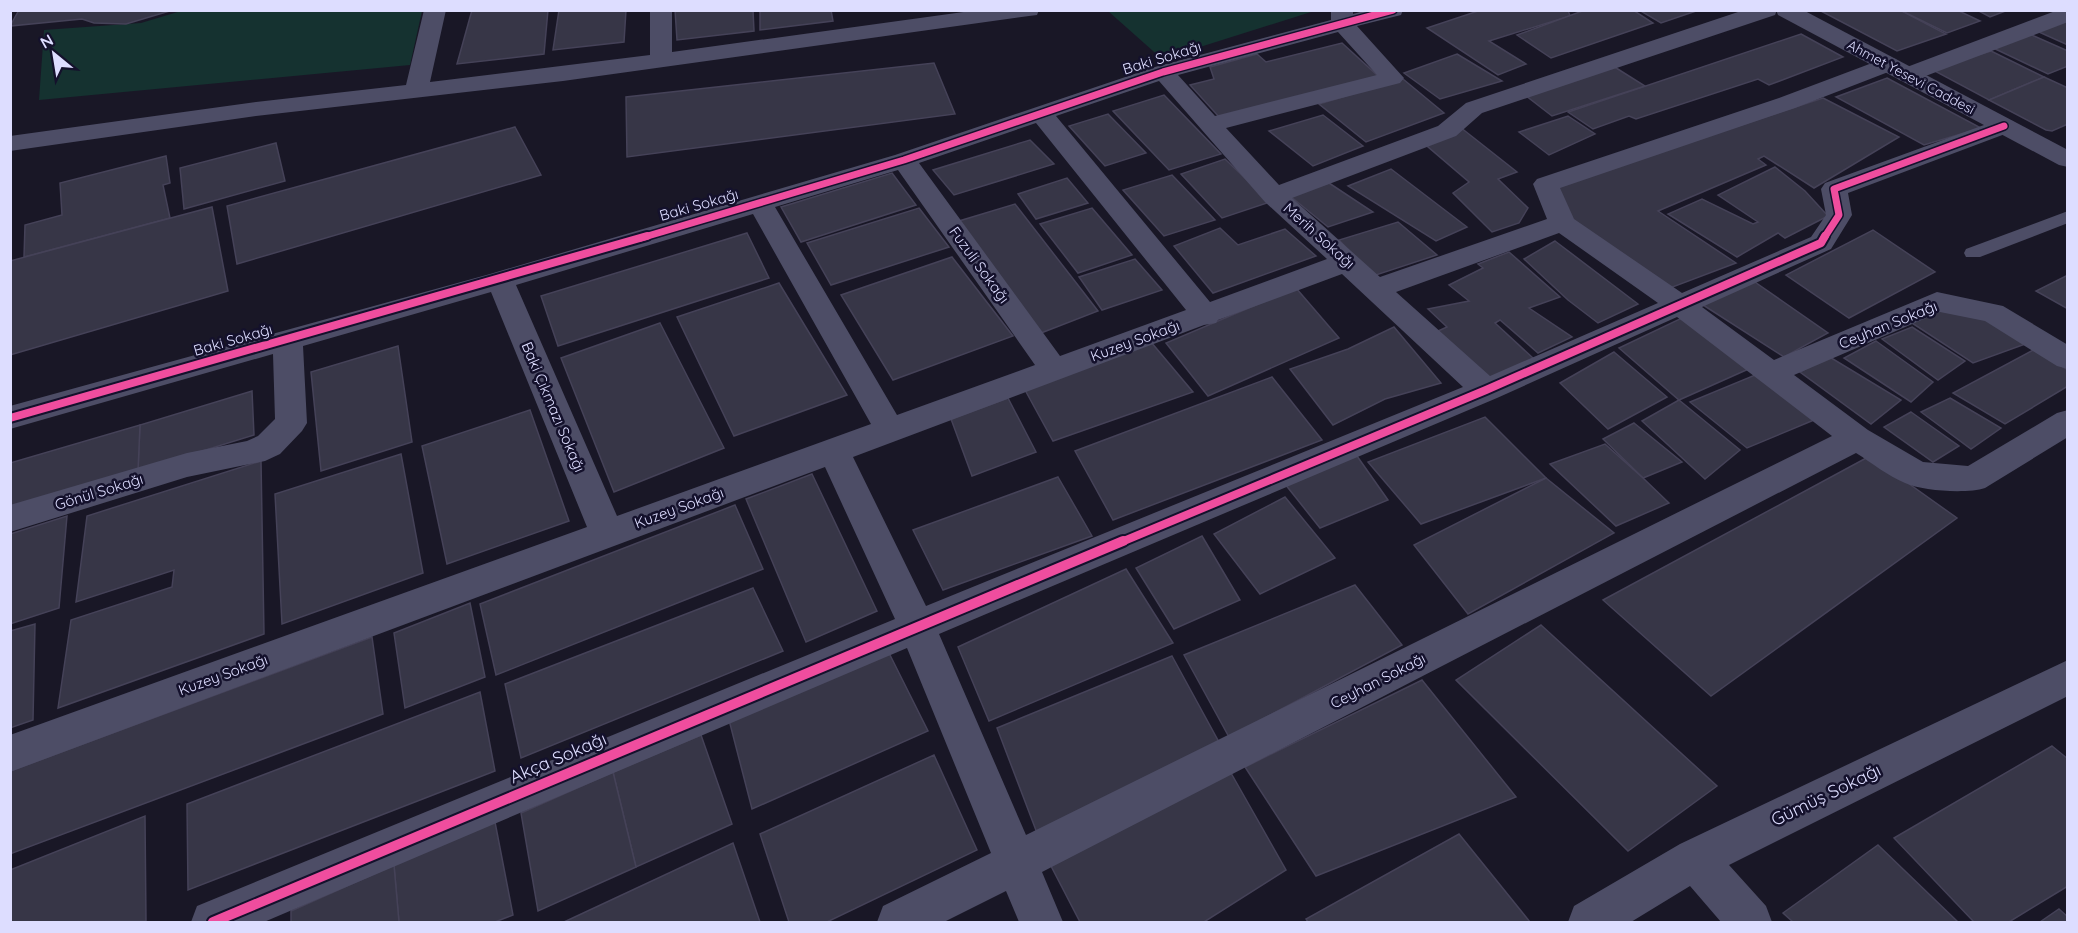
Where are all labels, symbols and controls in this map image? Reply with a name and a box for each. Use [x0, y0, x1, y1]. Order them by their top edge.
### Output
north arrow [24, 24, 84, 84]
text: N [36, 29, 57, 53]
street label: Ahmet Yesevi Caddesi [1844, 36, 1978, 118]
street label: Baki Sokağı [1120, 37, 1204, 78]
street label: Baki Sokağı [657, 184, 741, 225]
street label: Merih Sokağı [1280, 199, 1359, 273]
street label: Fuzuli Sokağı [945, 223, 1014, 307]
street label: Ceyhan Sokağı [1836, 296, 1940, 353]
street label: Kuzey Sokağı [1088, 316, 1182, 365]
street label: Baki Sokağı [191, 319, 275, 360]
street label: Baki Çıkmazı Sokağı [517, 339, 589, 475]
street label: Gönül Sokağı [52, 469, 145, 514]
street label: Kuzey Sokağı [632, 483, 726, 532]
street label: Ceyhan Sokağı [1327, 648, 1429, 713]
street label: Kuzey Sokağı [176, 650, 270, 699]
street label: Akça Sokağı [506, 727, 610, 788]
street label: Gümüş Sokağı [1767, 758, 1884, 831]

